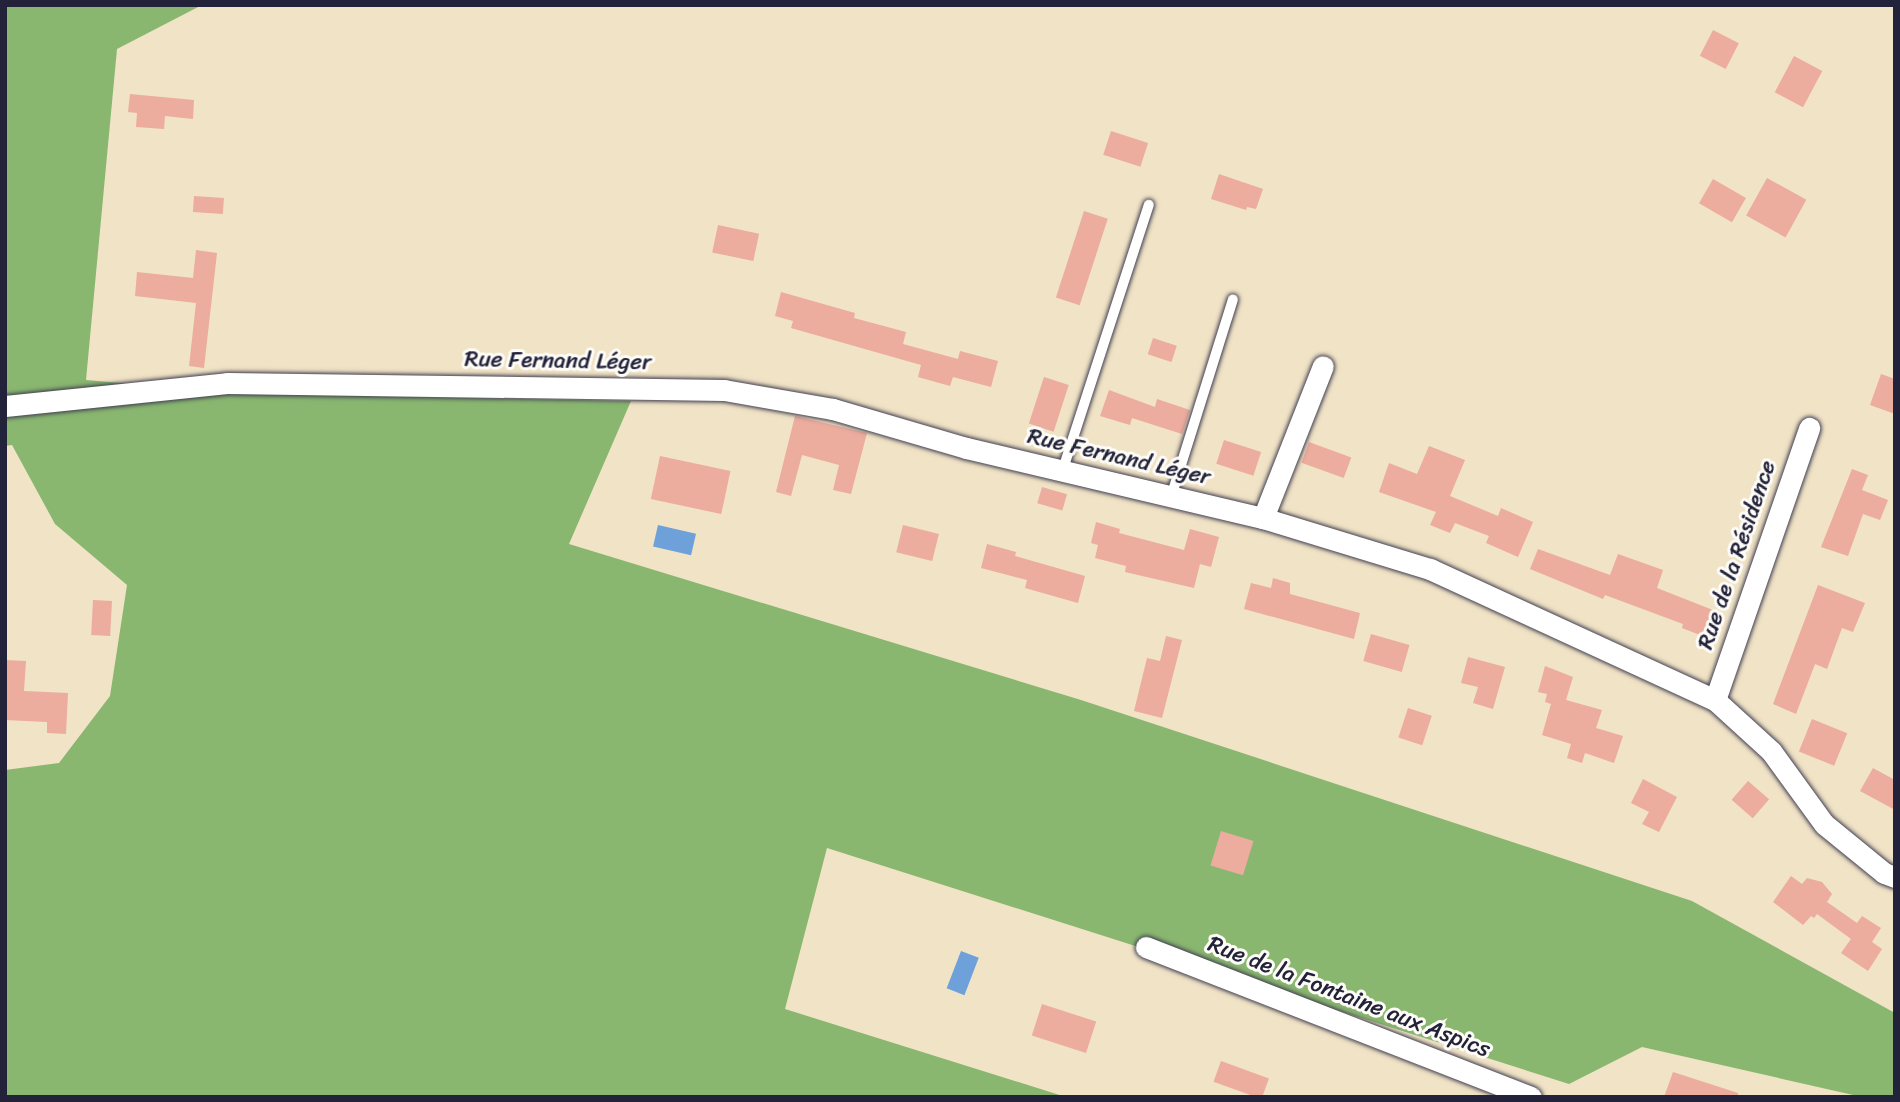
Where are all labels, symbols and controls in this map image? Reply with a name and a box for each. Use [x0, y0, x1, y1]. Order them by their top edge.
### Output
street label: Rue Fernand Léger [464, 346, 652, 376]
street label: Rue Fernand Léger [1024, 422, 1214, 492]
street label: Rue de la Résidence [1691, 456, 1783, 654]
street label: Rue de la Fontaine aux Aspics [1204, 930, 1494, 1064]

